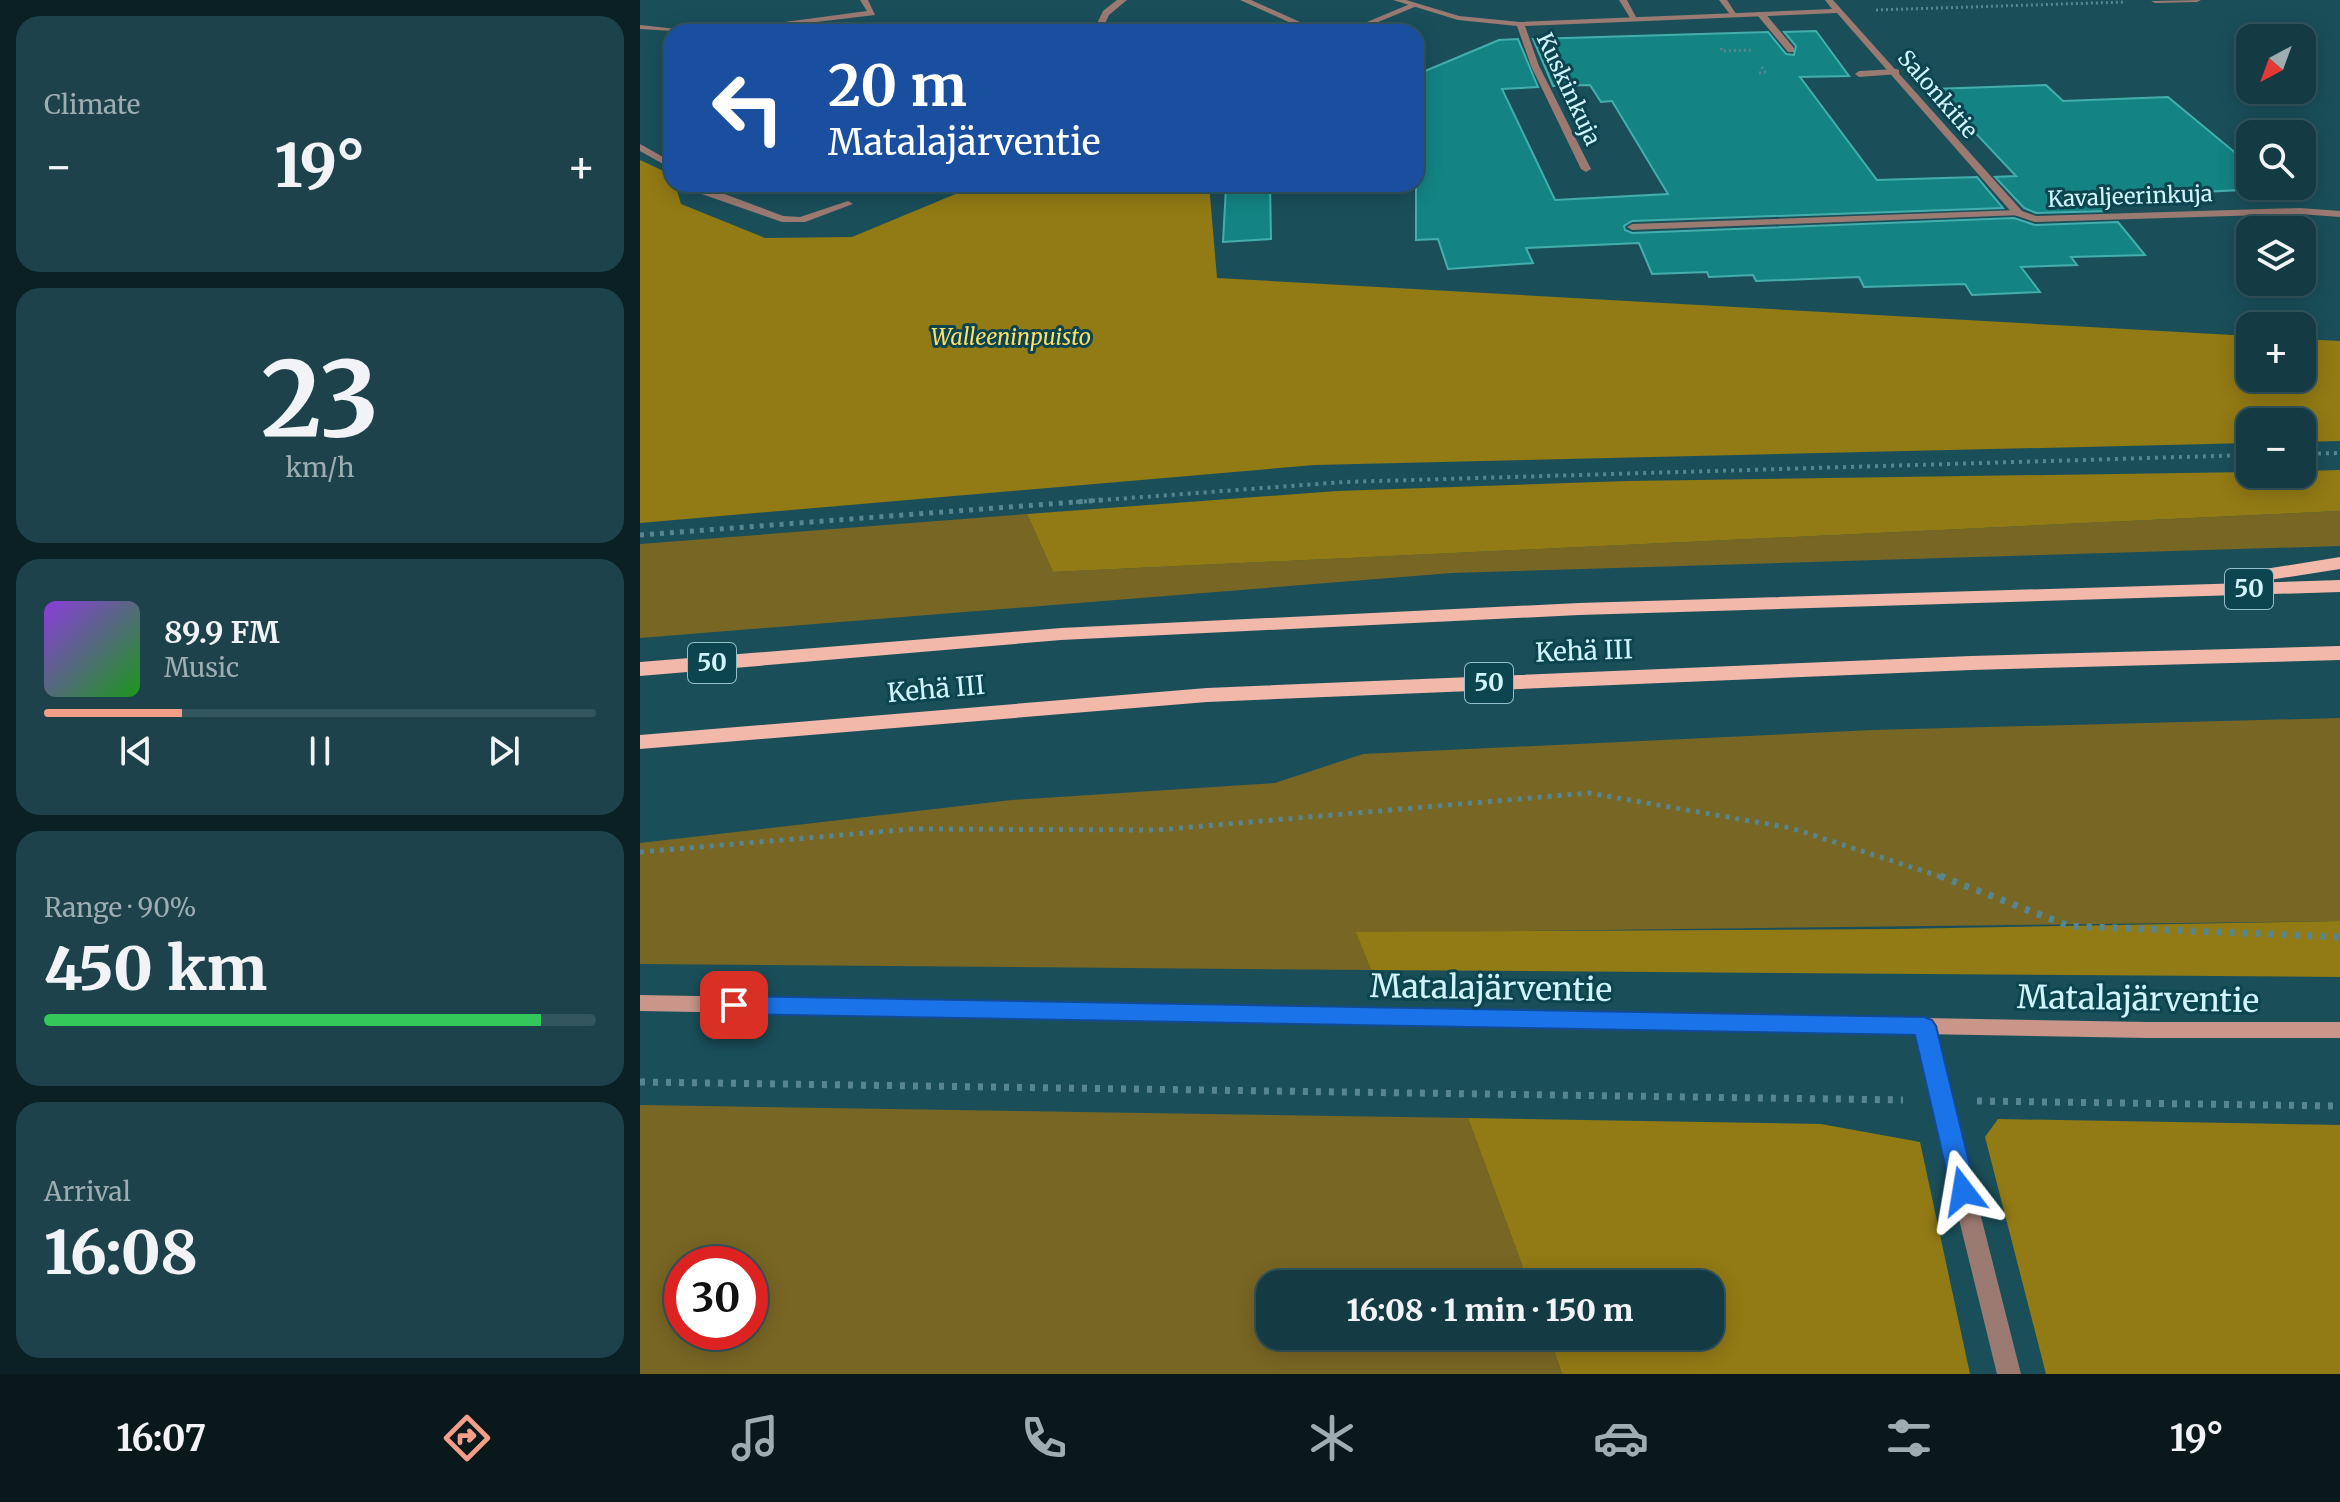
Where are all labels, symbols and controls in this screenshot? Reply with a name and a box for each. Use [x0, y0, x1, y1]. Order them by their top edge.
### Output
north arrow [2236, 24, 2316, 104]
map controls [2236, 24, 2316, 488]
street label: Kuskinkuja [1531, 28, 1607, 150]
street label: Salonkitie [1892, 44, 1984, 144]
text: 20 m [828, 51, 967, 121]
icon: left [696, 56, 800, 160]
text: Climate [44, 88, 140, 121]
text: Matalajärventie [828, 120, 1101, 165]
button: search [2236, 120, 2316, 200]
text: 19° [275, 128, 365, 203]
text: − [44, 139, 73, 194]
text: + [567, 139, 596, 194]
street label: Kavaljeerinkuja [2047, 179, 2213, 213]
button: layers [2236, 216, 2316, 296]
button: + [2236, 312, 2316, 392]
park label: Walleeninpuisto [931, 323, 1091, 351]
text: 23 [261, 334, 379, 464]
button: − [2236, 408, 2316, 488]
text: km/h [286, 451, 354, 484]
road number: 50 [2225, 569, 2273, 609]
text: 89.9 FM [164, 613, 279, 651]
street label: Kehä III [1534, 632, 1633, 669]
road number: 50 [688, 643, 736, 683]
text: Music [164, 651, 239, 684]
road number: 50 [1465, 663, 1513, 703]
street label: Kehä III [886, 668, 986, 709]
icon: previous [114, 729, 158, 773]
icon: pause [298, 729, 342, 773]
icon: next [482, 729, 526, 773]
text: Range · 90% [44, 891, 197, 924]
text: 450 km [44, 931, 267, 1006]
street label: Matalajärventie [1370, 966, 1612, 1010]
pin [700, 971, 768, 1039]
street label: Matalajärventie [2017, 977, 2259, 1021]
icon: arrive [712, 983, 756, 1027]
position arrow [1921, 1149, 2005, 1233]
text: Arrival [44, 1175, 131, 1208]
text: 16:08 [44, 1215, 198, 1290]
speed limit sign: 30 [664, 1246, 768, 1350]
text: 16:08 · 1 min · 150 m [1347, 1291, 1633, 1329]
icon: directions [439, 1410, 495, 1466]
icon: music [727, 1410, 783, 1466]
icon: phone [1016, 1410, 1072, 1466]
icon: climate [1304, 1410, 1360, 1466]
icon: car [1593, 1410, 1649, 1466]
icon: filters [1881, 1410, 1937, 1466]
text: 16:07 [116, 1416, 206, 1461]
text: 19° [2170, 1416, 2224, 1461]

